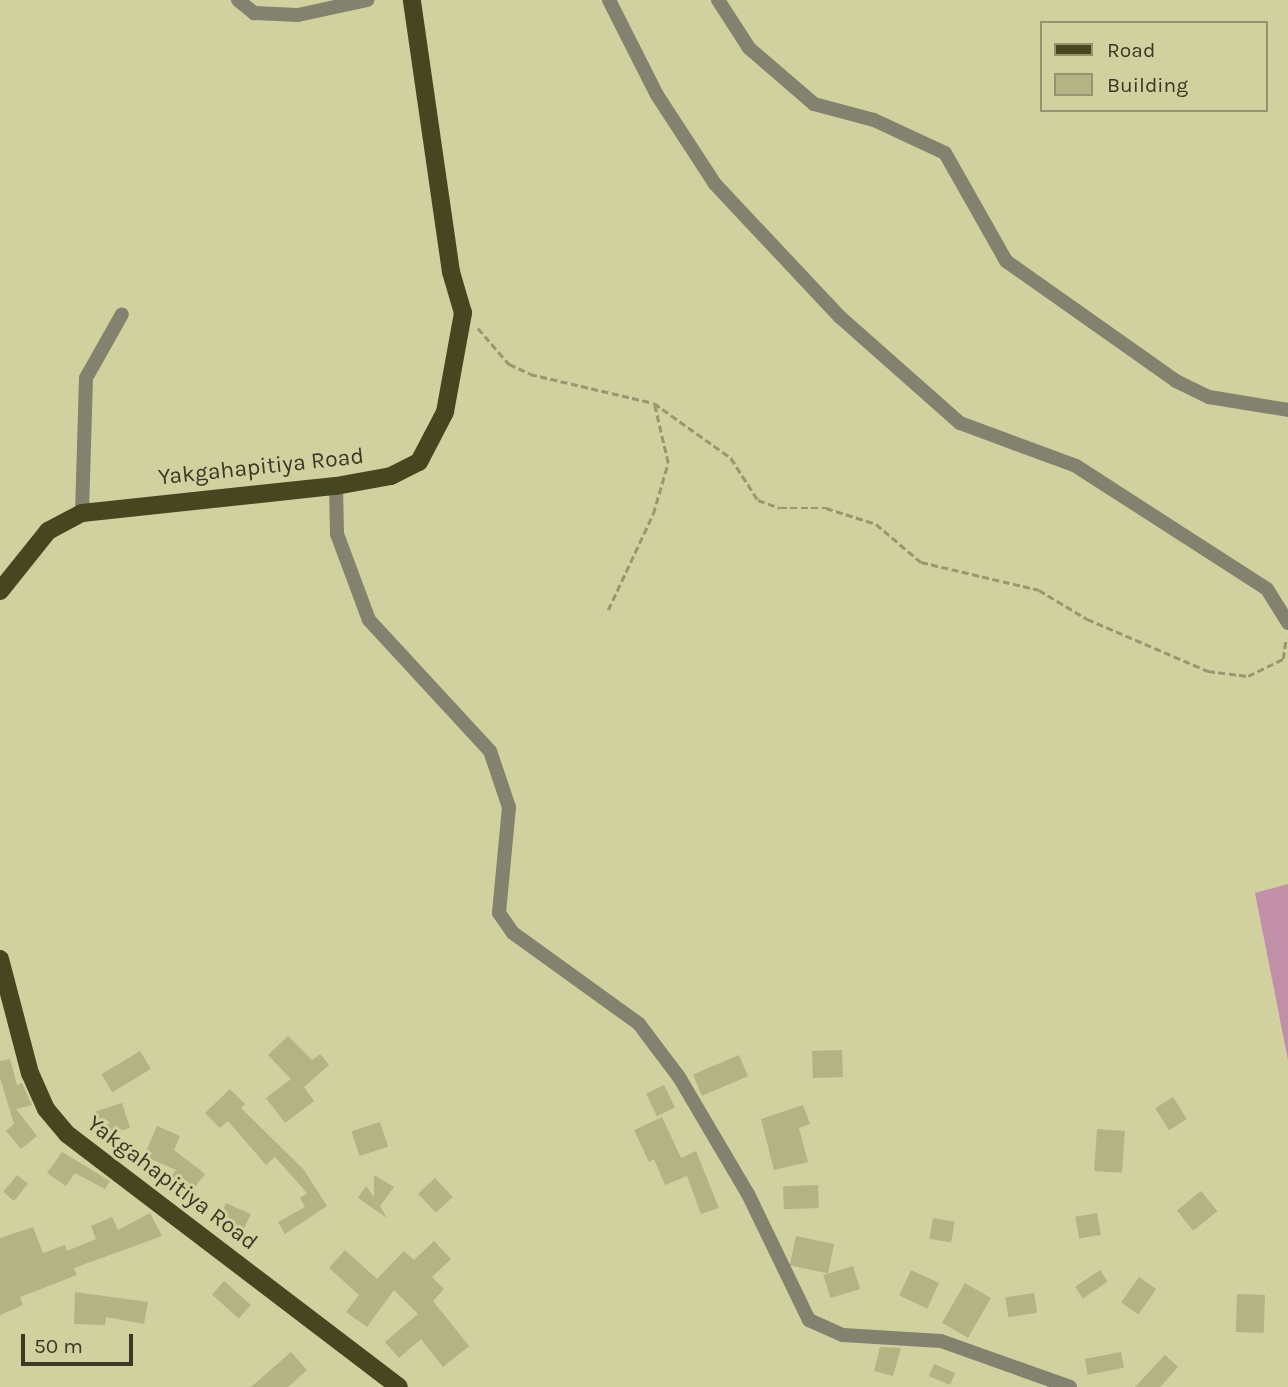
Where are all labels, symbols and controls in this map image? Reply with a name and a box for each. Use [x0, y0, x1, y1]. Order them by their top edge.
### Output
legend [1040, 21, 1267, 112]
text: Road [1107, 38, 1155, 62]
text: Building [1107, 73, 1188, 97]
street label: Yakgahapitiya Road [157, 442, 365, 492]
street label: Yakgahapitiya Road [81, 1110, 263, 1256]
scale bar [24, 1320, 136, 1364]
text: 50 m [34, 1334, 83, 1358]

